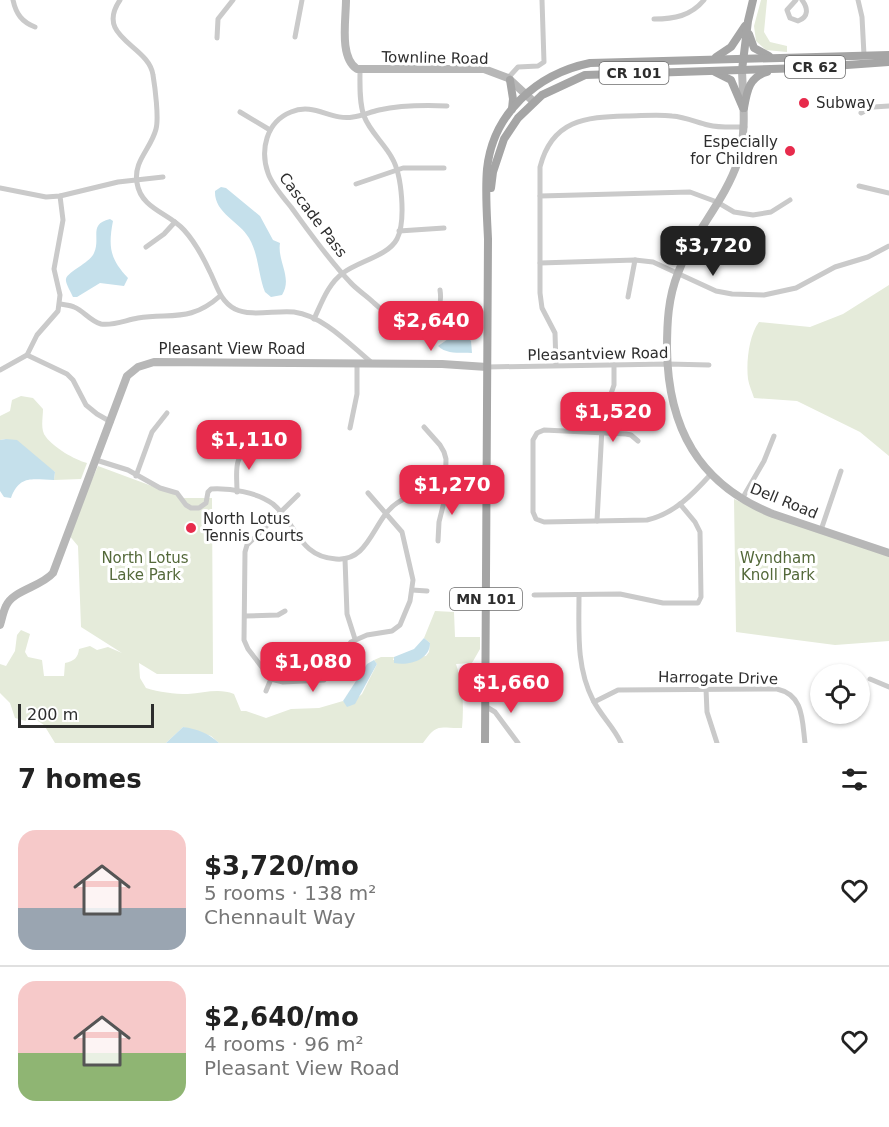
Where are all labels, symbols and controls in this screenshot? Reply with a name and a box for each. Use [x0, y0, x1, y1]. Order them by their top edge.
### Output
street label: Townline Road [380, 48, 489, 68]
road number: CR 62 [785, 56, 845, 78]
road number: CR 101 [600, 62, 668, 84]
place label: Subway [816, 94, 875, 112]
marker: Subway [797, 96, 811, 110]
place label: Especially for Children [690, 133, 778, 168]
marker: Especially for Children [783, 144, 797, 158]
street label: Cascade Pass [275, 169, 351, 261]
pin: $3,720 [664, 226, 762, 277]
text: $3,720 [674, 233, 752, 257]
pin: $2,640 [382, 301, 480, 352]
text: $2,640 [392, 308, 470, 332]
street label: Pleasant View Road [159, 340, 305, 358]
street label: Pleasantview Road [527, 344, 669, 364]
pin: $1,520 [564, 392, 662, 443]
text: $1,520 [574, 399, 652, 423]
pin: $1,110 [200, 420, 298, 471]
text: $1,110 [210, 427, 288, 451]
pin: $1,270 [403, 465, 501, 516]
text: $1,270 [413, 472, 491, 496]
street label: Dell Road [747, 479, 821, 523]
place label: North Lotus Tennis Courts [202, 510, 304, 545]
marker: North Lotus Tennis Courts [184, 521, 198, 535]
park label: North Lotus Lake Park [101, 549, 189, 584]
park label: Wyndham Knoll Park [740, 549, 816, 584]
road number: MN 101 [450, 588, 522, 610]
pin: $1,080 [264, 642, 362, 693]
text: $1,080 [274, 649, 352, 673]
pin: $1,660 [462, 663, 560, 714]
map controls [810, 664, 870, 724]
button: locate [810, 664, 870, 724]
street label: Harrogate Drive [658, 668, 778, 688]
text: $1,660 [472, 670, 550, 694]
scale bar [18, 701, 154, 728]
text: 200 m [27, 705, 78, 724]
icon: filters [838, 763, 871, 796]
text: 7 homes [18, 764, 142, 794]
text: $3,720/mo [204, 851, 359, 881]
icon: home [66, 854, 138, 926]
icon: heart [838, 874, 871, 907]
text: 5 rooms · 138 m² [204, 881, 376, 905]
text: Chennault Way [204, 905, 356, 929]
text: $2,640/mo [204, 1002, 359, 1032]
icon: home [66, 1005, 138, 1077]
icon: heart [838, 1025, 871, 1058]
text: 4 rooms · 96 m² [204, 1032, 364, 1056]
text: Pleasant View Road [204, 1056, 400, 1080]

